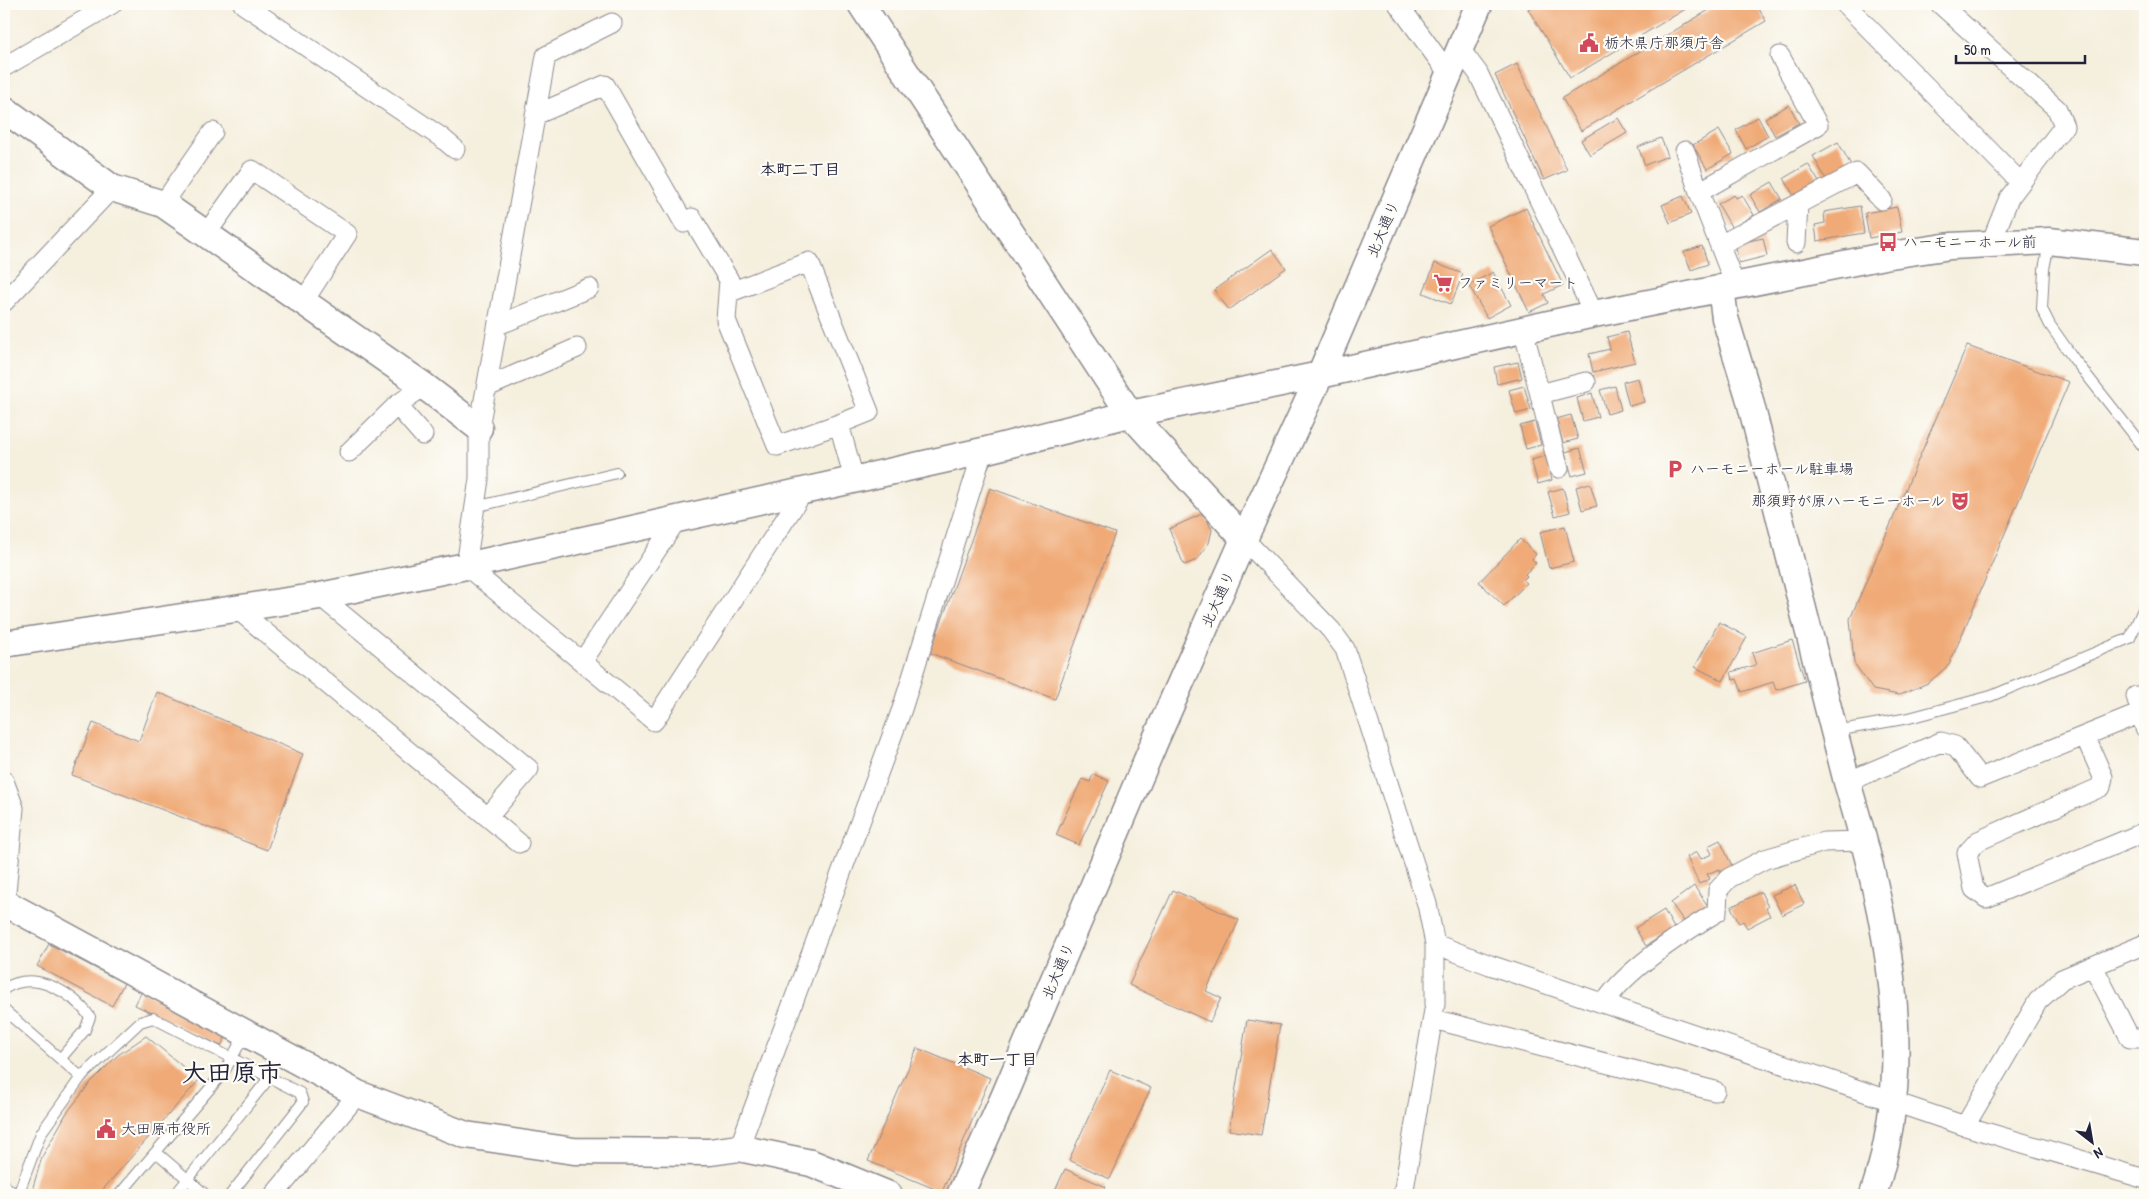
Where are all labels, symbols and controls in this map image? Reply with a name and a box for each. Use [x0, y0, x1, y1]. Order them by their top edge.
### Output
public building icon: 栃木県庁那須庁舎 [1578, 32, 1600, 54]
place label: 栃木県庁那須庁舎 [1604, 32, 1724, 53]
scale bar [1956, 32, 2085, 64]
text: 50 m [1964, 39, 1991, 60]
district label: 本町二丁目 [760, 158, 840, 180]
street label: 北大通り [1361, 197, 1404, 261]
bus stop icon: ハーモニーホール前 [1877, 231, 1899, 253]
place label: ハーモニーホール前 [1903, 231, 2037, 252]
supermarket icon: ファミリーマート [1432, 272, 1454, 294]
place label: ファミリーマート [1458, 272, 1578, 293]
parking icon: ハーモニーホール駐車場 [1664, 458, 1686, 480]
place label: ハーモニーホール駐車場 [1690, 458, 1854, 479]
place label: 那須野が原ハーモニーホール [1751, 490, 1945, 511]
theatre icon: 那須野が原ハーモニーホール [1949, 490, 1971, 512]
street label: 北大通り [1196, 567, 1239, 630]
street label: 北大通り [1036, 939, 1079, 1003]
district label: 本町一丁目 [957, 1048, 1037, 1070]
district label: 大田原市 [182, 1055, 282, 1089]
north arrow [2066, 1116, 2116, 1166]
public building icon: 大田原市役所 [95, 1118, 117, 1140]
place label: 大田原市役所 [121, 1118, 211, 1139]
text: N [2090, 1144, 2107, 1164]

